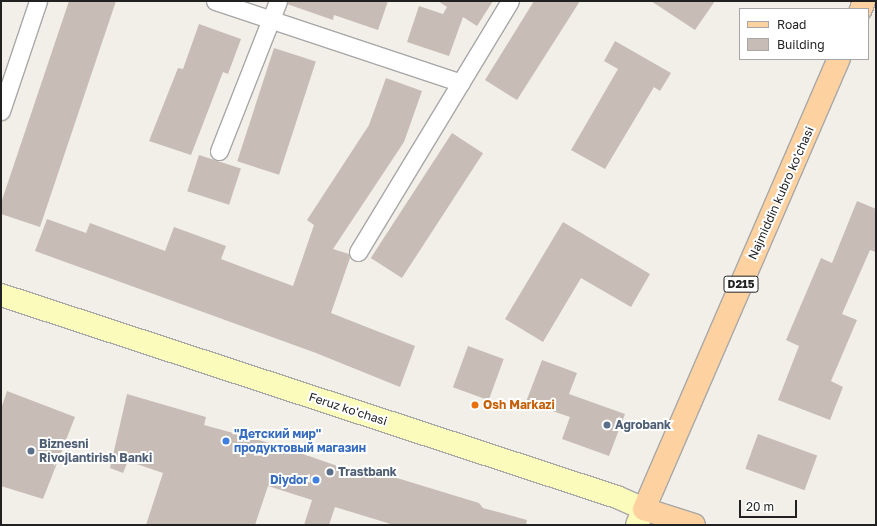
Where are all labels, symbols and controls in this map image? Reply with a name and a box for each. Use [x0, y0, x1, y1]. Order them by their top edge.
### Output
legend [739, 8, 869, 60]
text: Road [777, 17, 806, 32]
text: Building [777, 37, 825, 52]
street label: Najmiddin kubro ko'chasi [745, 124, 817, 262]
road number: D215 [723, 275, 759, 293]
street label: Feruz ko'chasi [307, 390, 389, 428]
place label: Osh Markazi [483, 398, 555, 412]
marker: Osh Markazi [470, 400, 480, 410]
place label: Agrobank [615, 418, 671, 432]
marker: Agrobank [602, 420, 612, 430]
place label: "Детский мир" продуктовый магазин [234, 427, 366, 455]
marker: "Детский мир" продуктовый магазин [221, 436, 231, 446]
place label: Biznesni Rivojlantirish Banki [39, 437, 152, 465]
marker: Biznesni Rivojlantirish Banki [26, 446, 36, 456]
place label: Trastbank [338, 465, 397, 479]
marker: Trastbank [325, 467, 335, 477]
place label: Diydor [270, 473, 308, 487]
marker: Diydor [311, 475, 321, 485]
scale bar [741, 492, 799, 518]
text: 20 m [746, 499, 774, 514]

